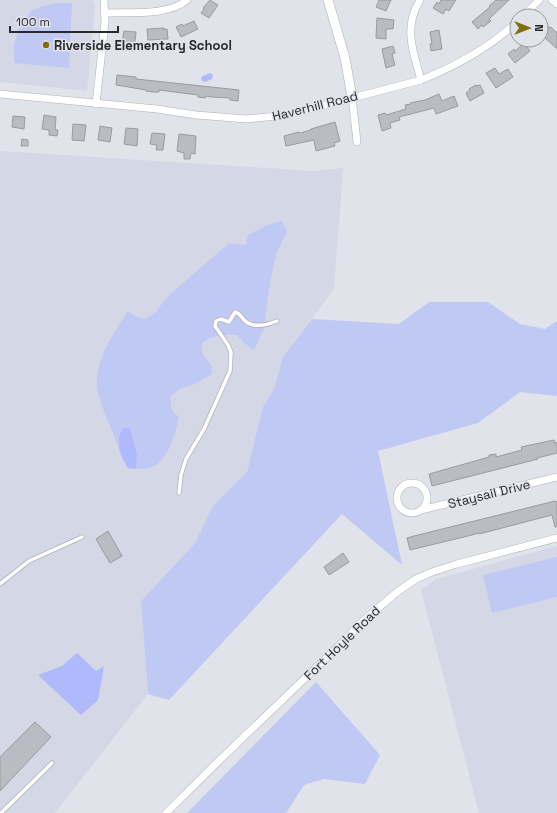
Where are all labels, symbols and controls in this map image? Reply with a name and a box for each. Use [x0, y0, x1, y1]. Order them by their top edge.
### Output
scale bar [10, 8, 118, 34]
north arrow [509, 8, 549, 48]
text: 100 m [16, 14, 50, 30]
text: N [532, 24, 546, 32]
place label: Riverside Elementary School [54, 37, 232, 54]
marker: Riverside Elementary School [41, 40, 51, 50]
street label: Haverhill Road [270, 87, 360, 125]
street label: Staysail Drive [446, 476, 532, 512]
street label: Fort Hoyle Road [300, 602, 384, 684]

